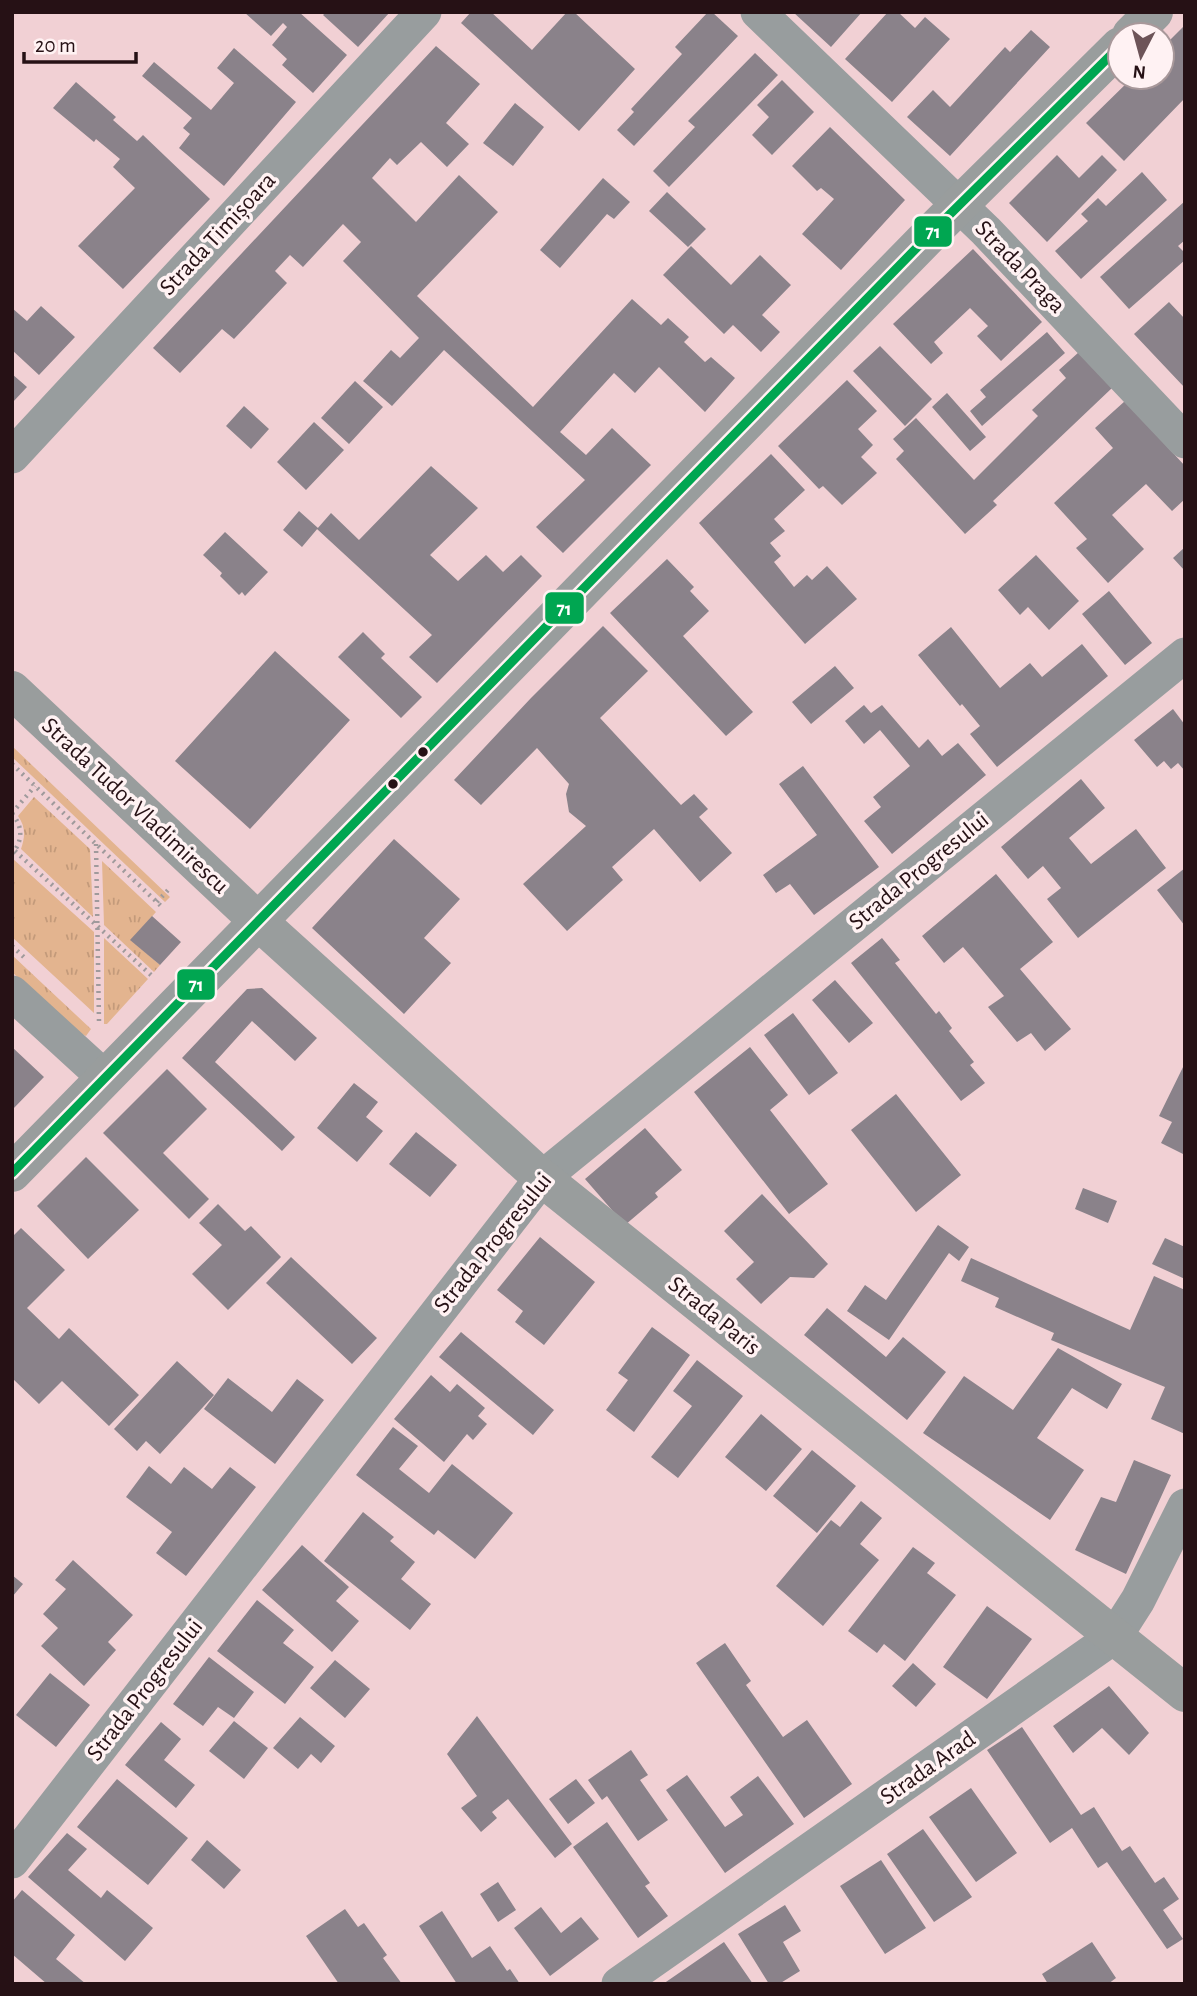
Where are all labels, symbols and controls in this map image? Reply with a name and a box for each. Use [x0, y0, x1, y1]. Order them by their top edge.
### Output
scale bar [24, 21, 136, 65]
north arrow [1106, 21, 1176, 91]
text: 20 m [35, 35, 76, 56]
text: N [1132, 61, 1147, 82]
street label: Strada Timișoara [155, 168, 281, 301]
line badge: 71 [913, 215, 953, 248]
street label: Strada Praga [970, 216, 1070, 318]
text: 71 [925, 223, 941, 242]
line badge: 71 [544, 591, 585, 625]
text: 71 [556, 600, 572, 619]
street label: Strada Tudor Vladimirescu [37, 713, 233, 899]
unlabelled marker [416, 745, 430, 759]
unlabelled marker [386, 777, 400, 791]
street label: Strada Progresului [845, 807, 993, 935]
line badge: 71 [176, 968, 216, 1001]
text: 71 [188, 976, 204, 995]
street label: Strada Progresului [429, 1169, 557, 1317]
street label: Strada Paris [664, 1272, 764, 1360]
street label: Strada Progresului [83, 1615, 207, 1765]
street label: Strada Arad [876, 1727, 980, 1809]

